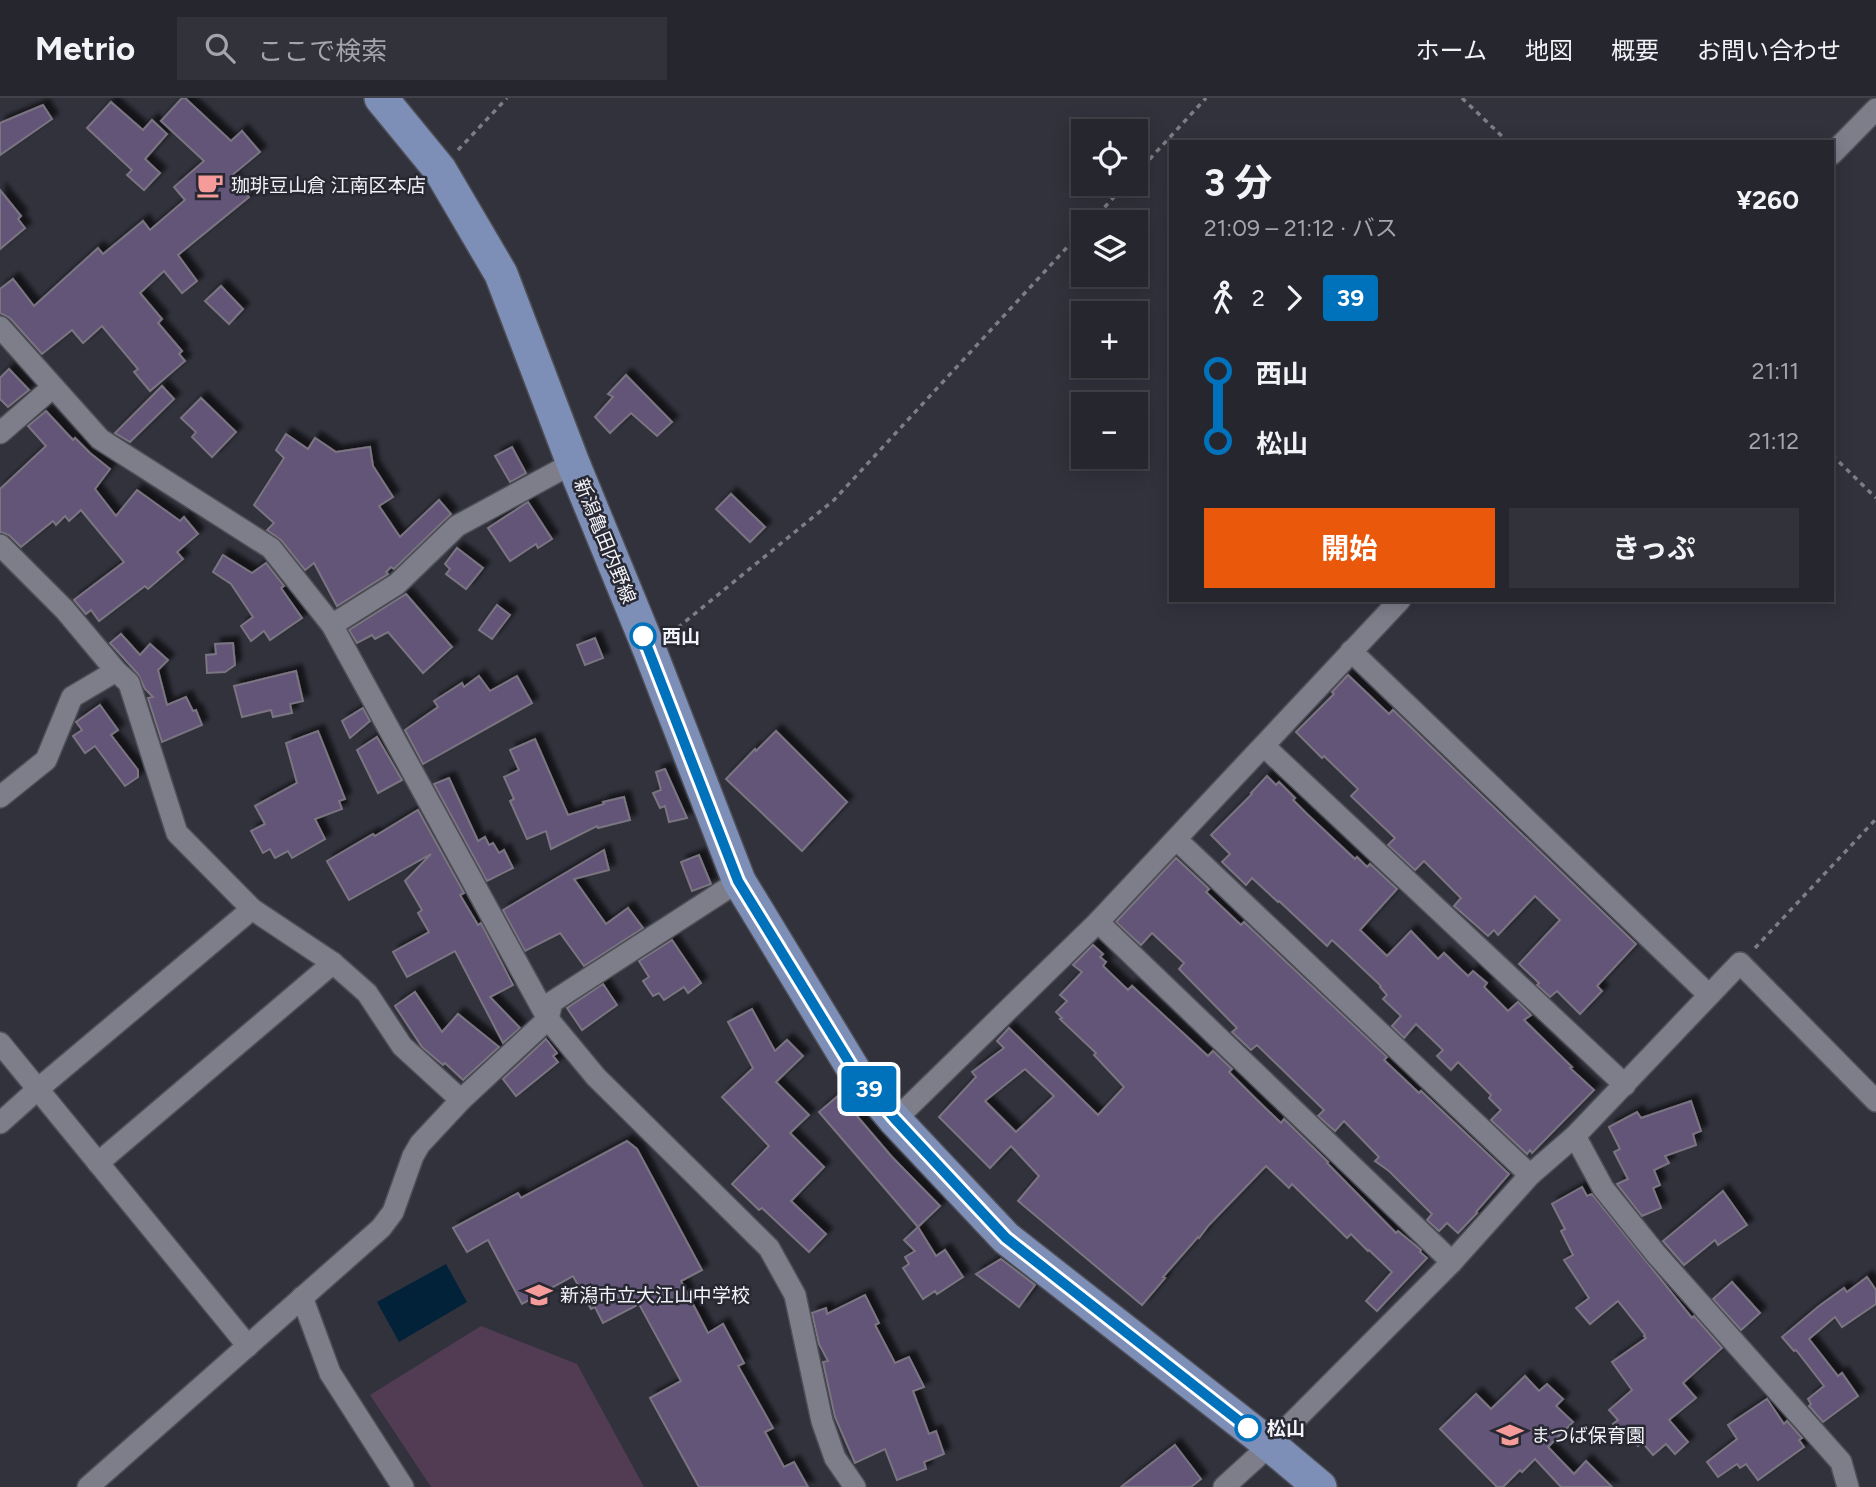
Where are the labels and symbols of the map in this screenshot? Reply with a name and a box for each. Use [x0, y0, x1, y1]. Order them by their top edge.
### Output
cafe icon: 珈琲豆山倉 江南区本店 [195, 170, 225, 200]
place label: 珈琲豆山倉 江南区本店 [231, 174, 426, 197]
street label: 新潟亀田内野線 [569, 475, 641, 607]
marker: 西山 [630, 623, 656, 649]
place label: 西山 [662, 625, 700, 648]
line badge: 39 [838, 1066, 900, 1112]
school or university icon: 新潟市立大江山中学校 [524, 1280, 554, 1310]
place label: 新潟市立大江山中学校 [560, 1284, 750, 1307]
marker: 松山 [1235, 1415, 1261, 1441]
place label: 松山 [1267, 1417, 1305, 1440]
school or university icon: まつば保育園 [1495, 1420, 1525, 1450]
place label: まつば保育園 [1531, 1424, 1645, 1447]

